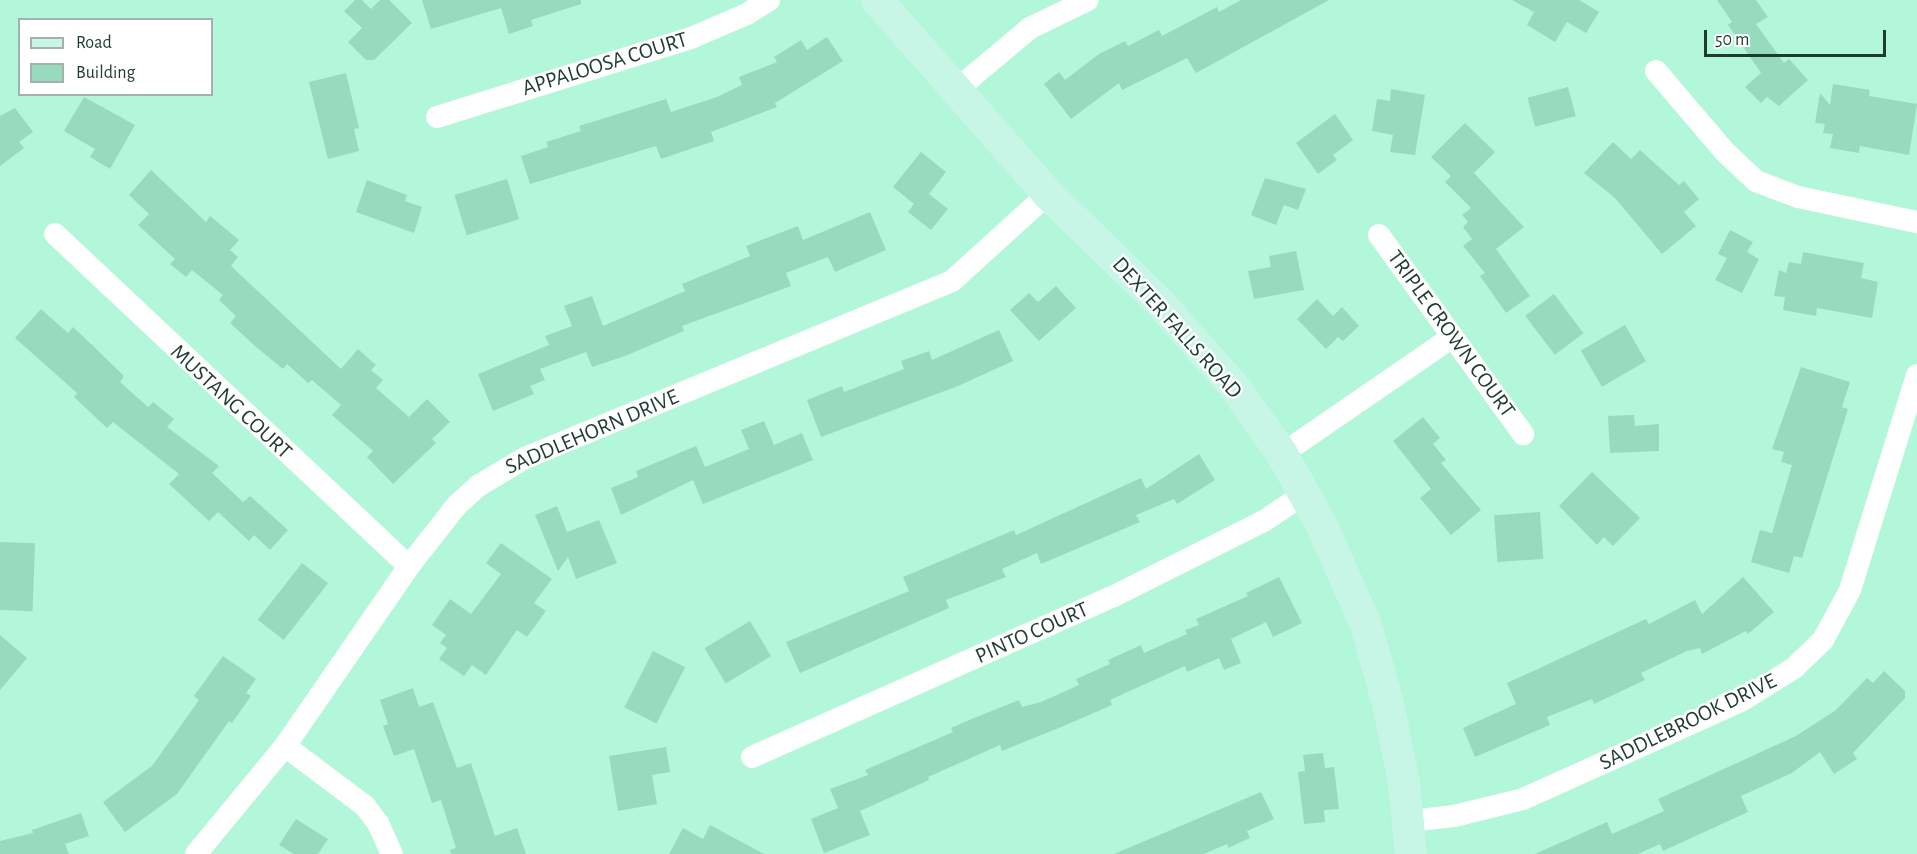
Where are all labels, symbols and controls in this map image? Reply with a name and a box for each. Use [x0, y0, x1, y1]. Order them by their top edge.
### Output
legend [18, 18, 213, 96]
scale bar [1707, 18, 1888, 56]
street label: APPALOOSA COURT [519, 26, 691, 102]
text: 50 m [1715, 31, 1749, 49]
text: Road [76, 34, 112, 52]
text: Building [76, 64, 135, 82]
street label: TRIPLE CROWN COURT [1381, 245, 1521, 423]
street label: DEXTER FALLS ROAD [1106, 252, 1248, 404]
street label: MUSTANG COURT [165, 339, 297, 465]
street label: SADDLEHORN DRIVE [501, 384, 683, 480]
street label: PINTO COURT [971, 596, 1093, 670]
street label: SADDLEBROOK DRIVE [1595, 668, 1781, 776]

